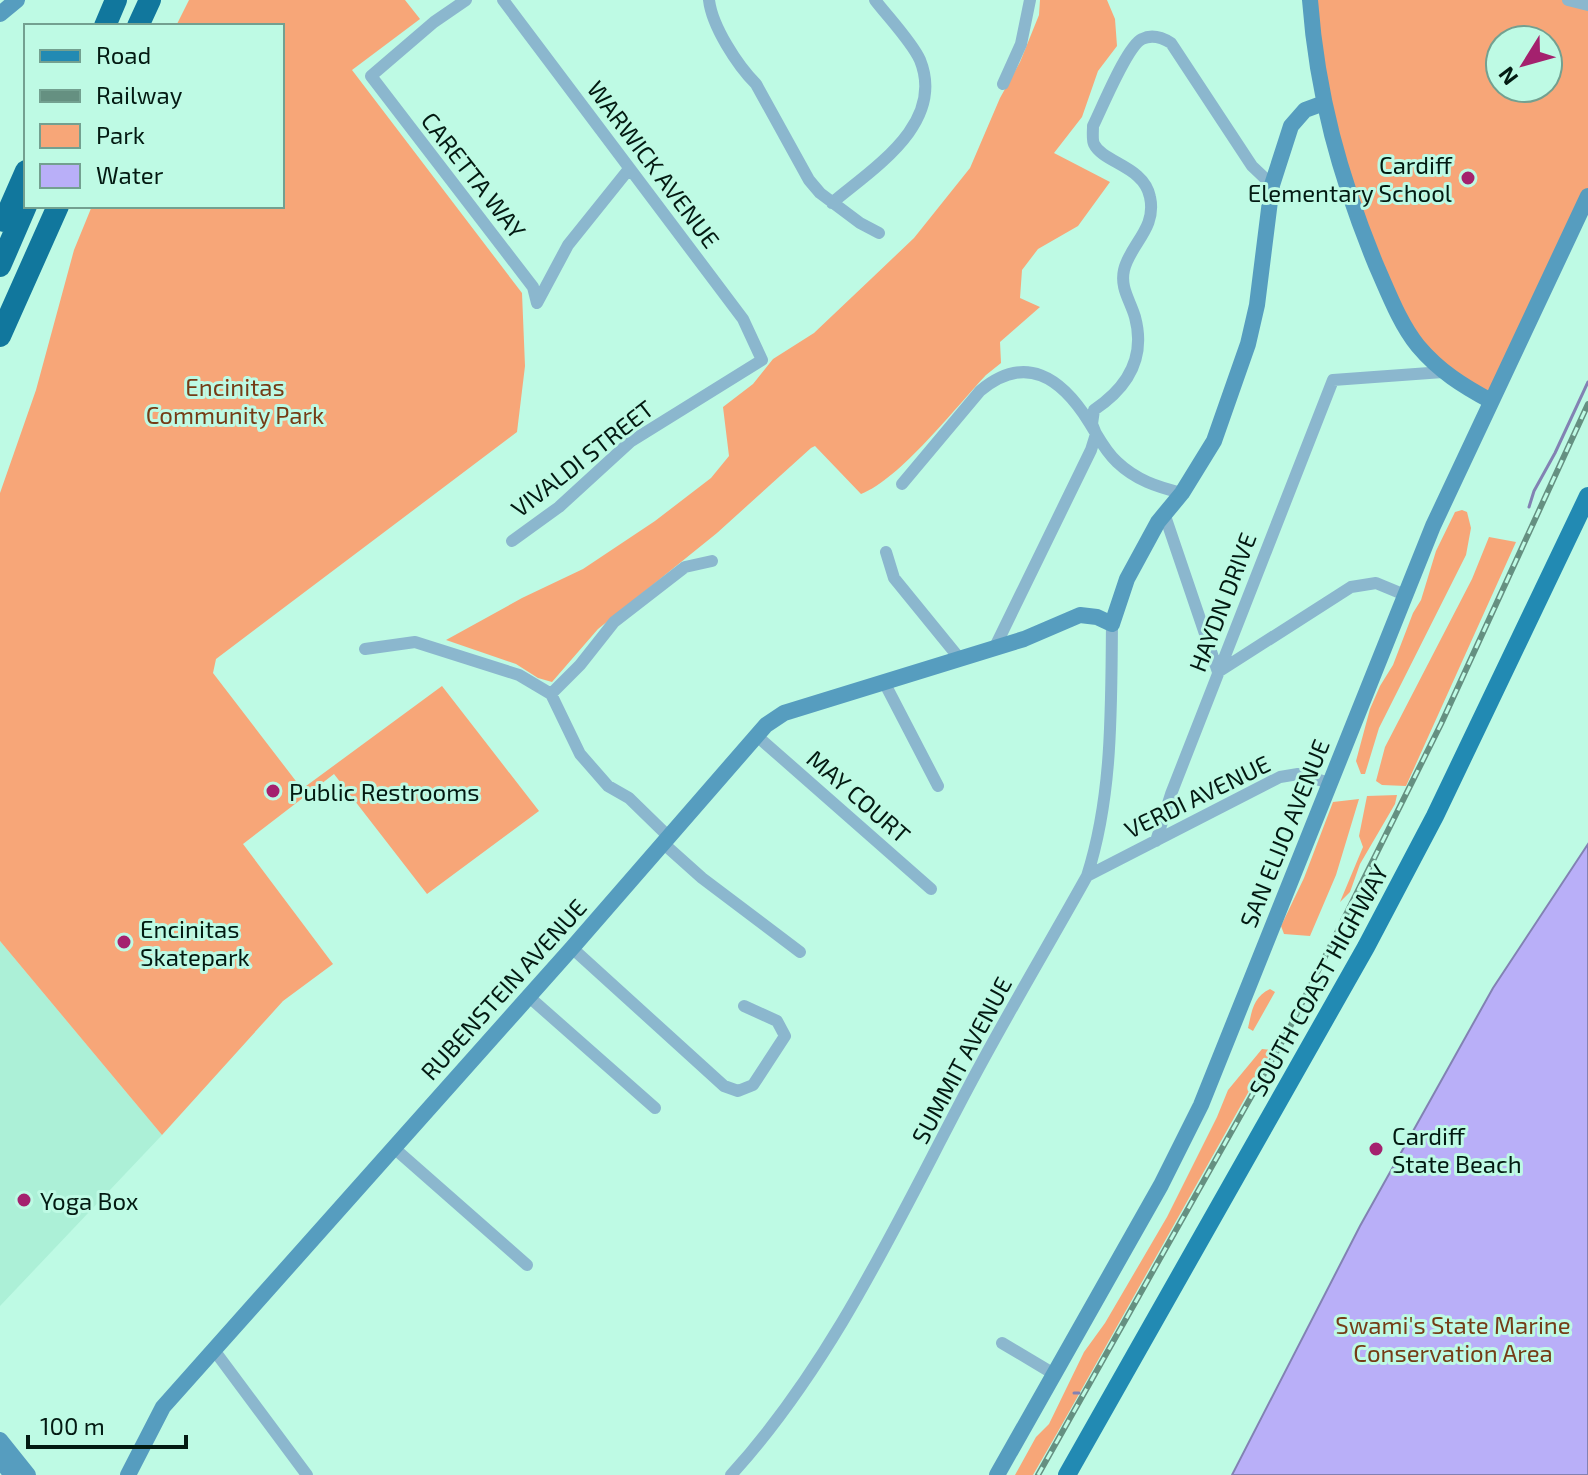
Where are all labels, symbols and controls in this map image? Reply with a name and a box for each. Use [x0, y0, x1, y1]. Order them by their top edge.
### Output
legend [24, 24, 284, 208]
north arrow [1484, 24, 1564, 104]
text: Road [96, 40, 151, 69]
text: N [1492, 62, 1522, 91]
street label: WARWICK AVENUE [582, 75, 726, 253]
text: Railway [96, 80, 183, 109]
street label: CARETTA WAY [416, 106, 533, 244]
text: Park [96, 120, 145, 149]
place label: Cardiff Elementary School [1248, 150, 1453, 207]
text: Water [96, 160, 164, 189]
marker: Cardiff Elementary School [1459, 169, 1477, 187]
park label: Encinitas Community Park [146, 372, 324, 429]
street label: VIVALDI STREET [505, 393, 659, 523]
street label: HAYDN DRIVE [1182, 528, 1262, 676]
street label: SAN ELIJO AVENUE [1233, 735, 1335, 931]
street label: MAY COURT [802, 743, 916, 849]
street label: VERDI AVENUE [1119, 748, 1275, 844]
place label: Public Restrooms [289, 777, 479, 806]
marker: Public Restrooms [264, 782, 282, 800]
street label: SOUTH COAST HIGHWAY [1242, 859, 1394, 1101]
street label: RUBENSTEIN AVENUE [414, 893, 592, 1085]
place label: Encinitas Skatepark [140, 914, 250, 971]
marker: Encinitas Skatepark [115, 933, 133, 951]
street label: SUMMIT AVENUE [905, 972, 1017, 1148]
place label: Cardiff State Beach [1392, 1121, 1522, 1178]
marker: Cardiff State Beach [1367, 1140, 1385, 1158]
place label: Yoga Box [40, 1186, 139, 1215]
marker: Yoga Box [15, 1191, 33, 1209]
park label: Swami's State Marine Conservation Area [1335, 1310, 1571, 1367]
scale bar [28, 1399, 186, 1449]
text: 100 m [40, 1411, 105, 1440]

